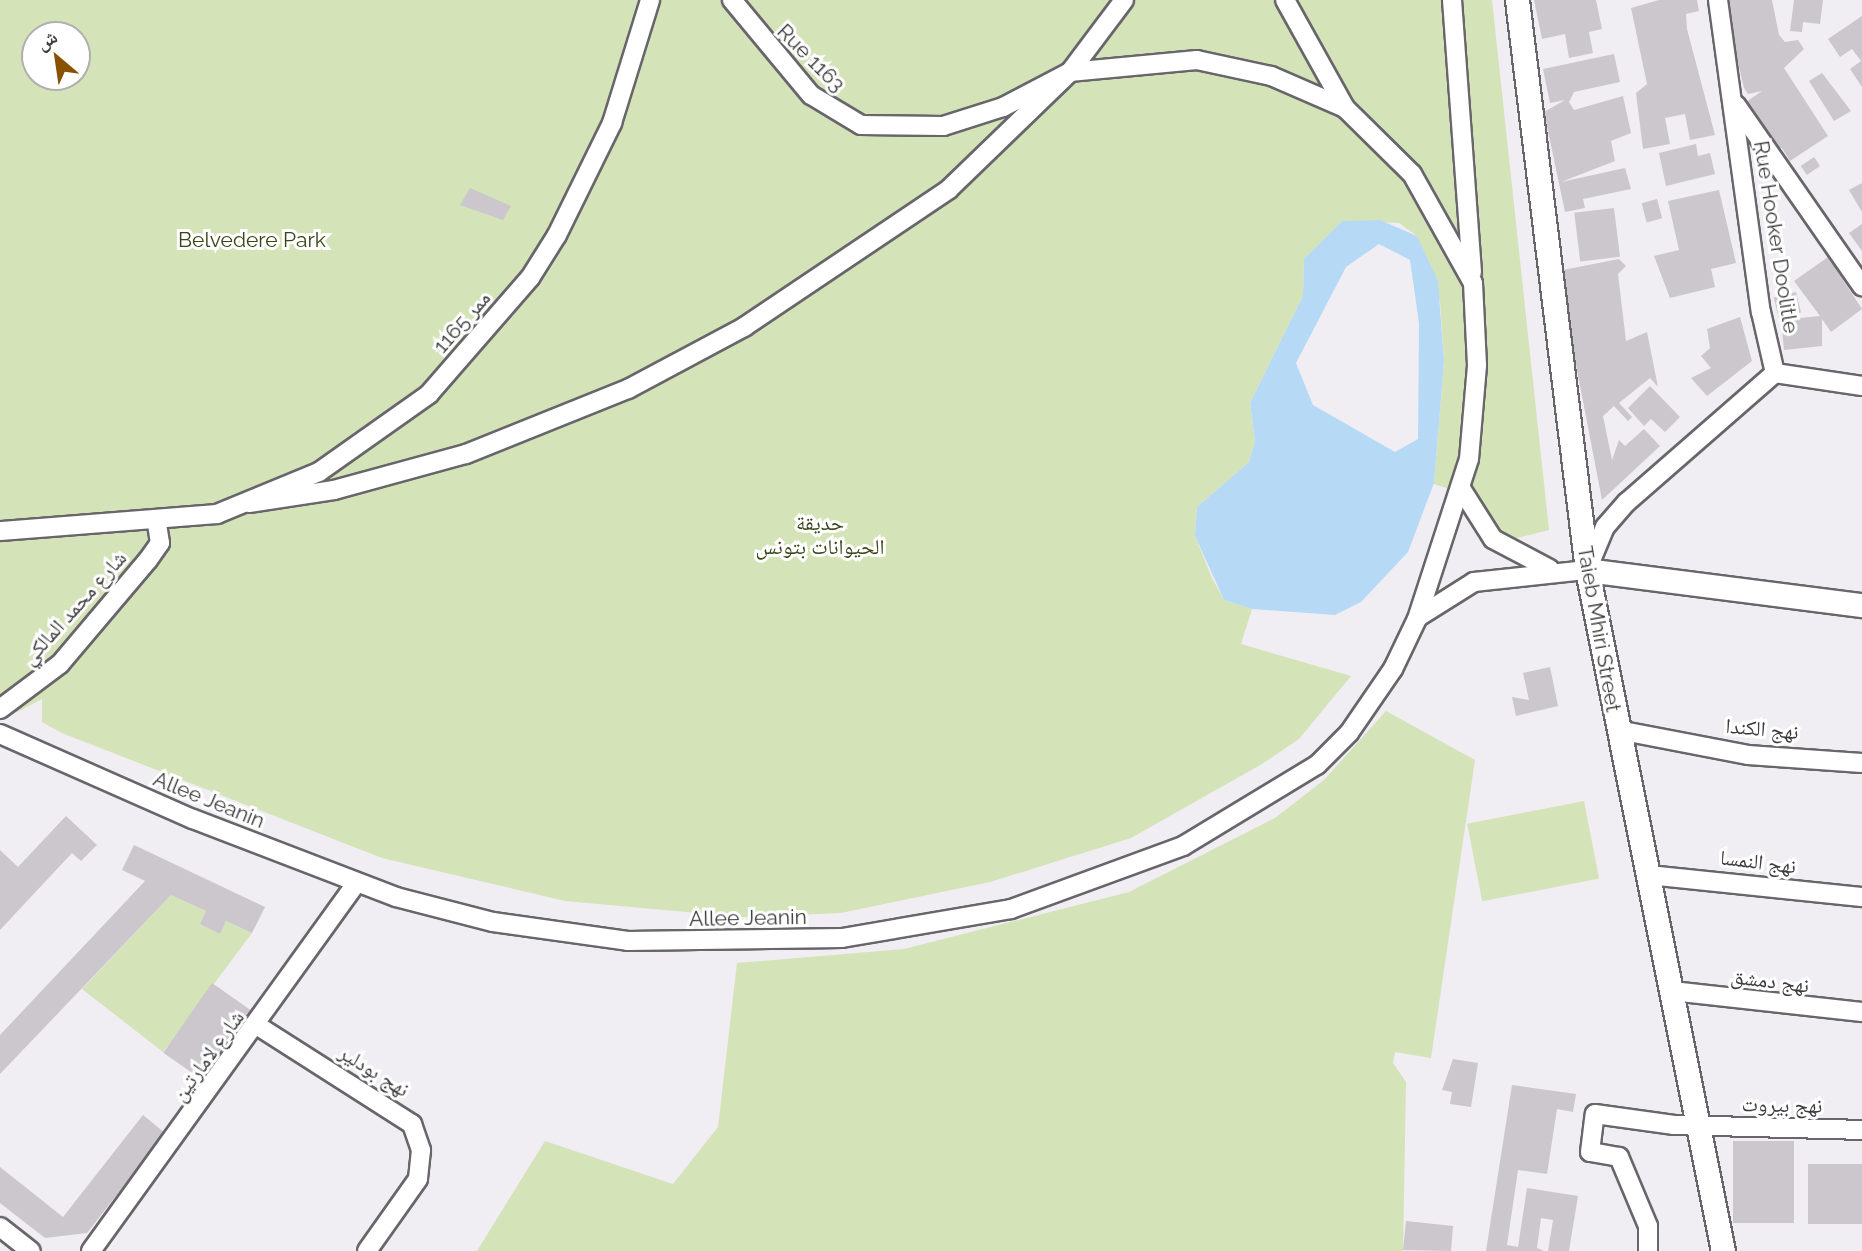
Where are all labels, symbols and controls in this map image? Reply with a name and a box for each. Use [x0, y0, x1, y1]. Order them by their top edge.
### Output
street label: Rue 1163 [772, 19, 850, 97]
north arrow [21, 21, 91, 91]
text: ش [33, 25, 61, 54]
street label: Rue Hooker Doolitle [1748, 139, 1804, 335]
park label: Belvedere Park [178, 227, 326, 253]
street label: ممر 1165 [428, 286, 496, 358]
park label: حديقة الحيوانات بتونس [756, 510, 884, 560]
street label: Taieb Mhiri Street [1572, 544, 1626, 714]
street label: شارع محمد المالكي [16, 546, 132, 670]
street label: نهج الكندا [1724, 713, 1800, 745]
street label: Allee Jeanin [149, 766, 269, 834]
street label: نهج النمسا [1718, 845, 1798, 879]
street label: Allee Jeanin [689, 904, 807, 932]
street label: نهج دمشق [1729, 964, 1811, 998]
street label: شارع لامارتين [167, 1006, 249, 1106]
street label: نهج بودلير [334, 1040, 414, 1102]
street label: نهج بيروت [1741, 1092, 1823, 1118]

